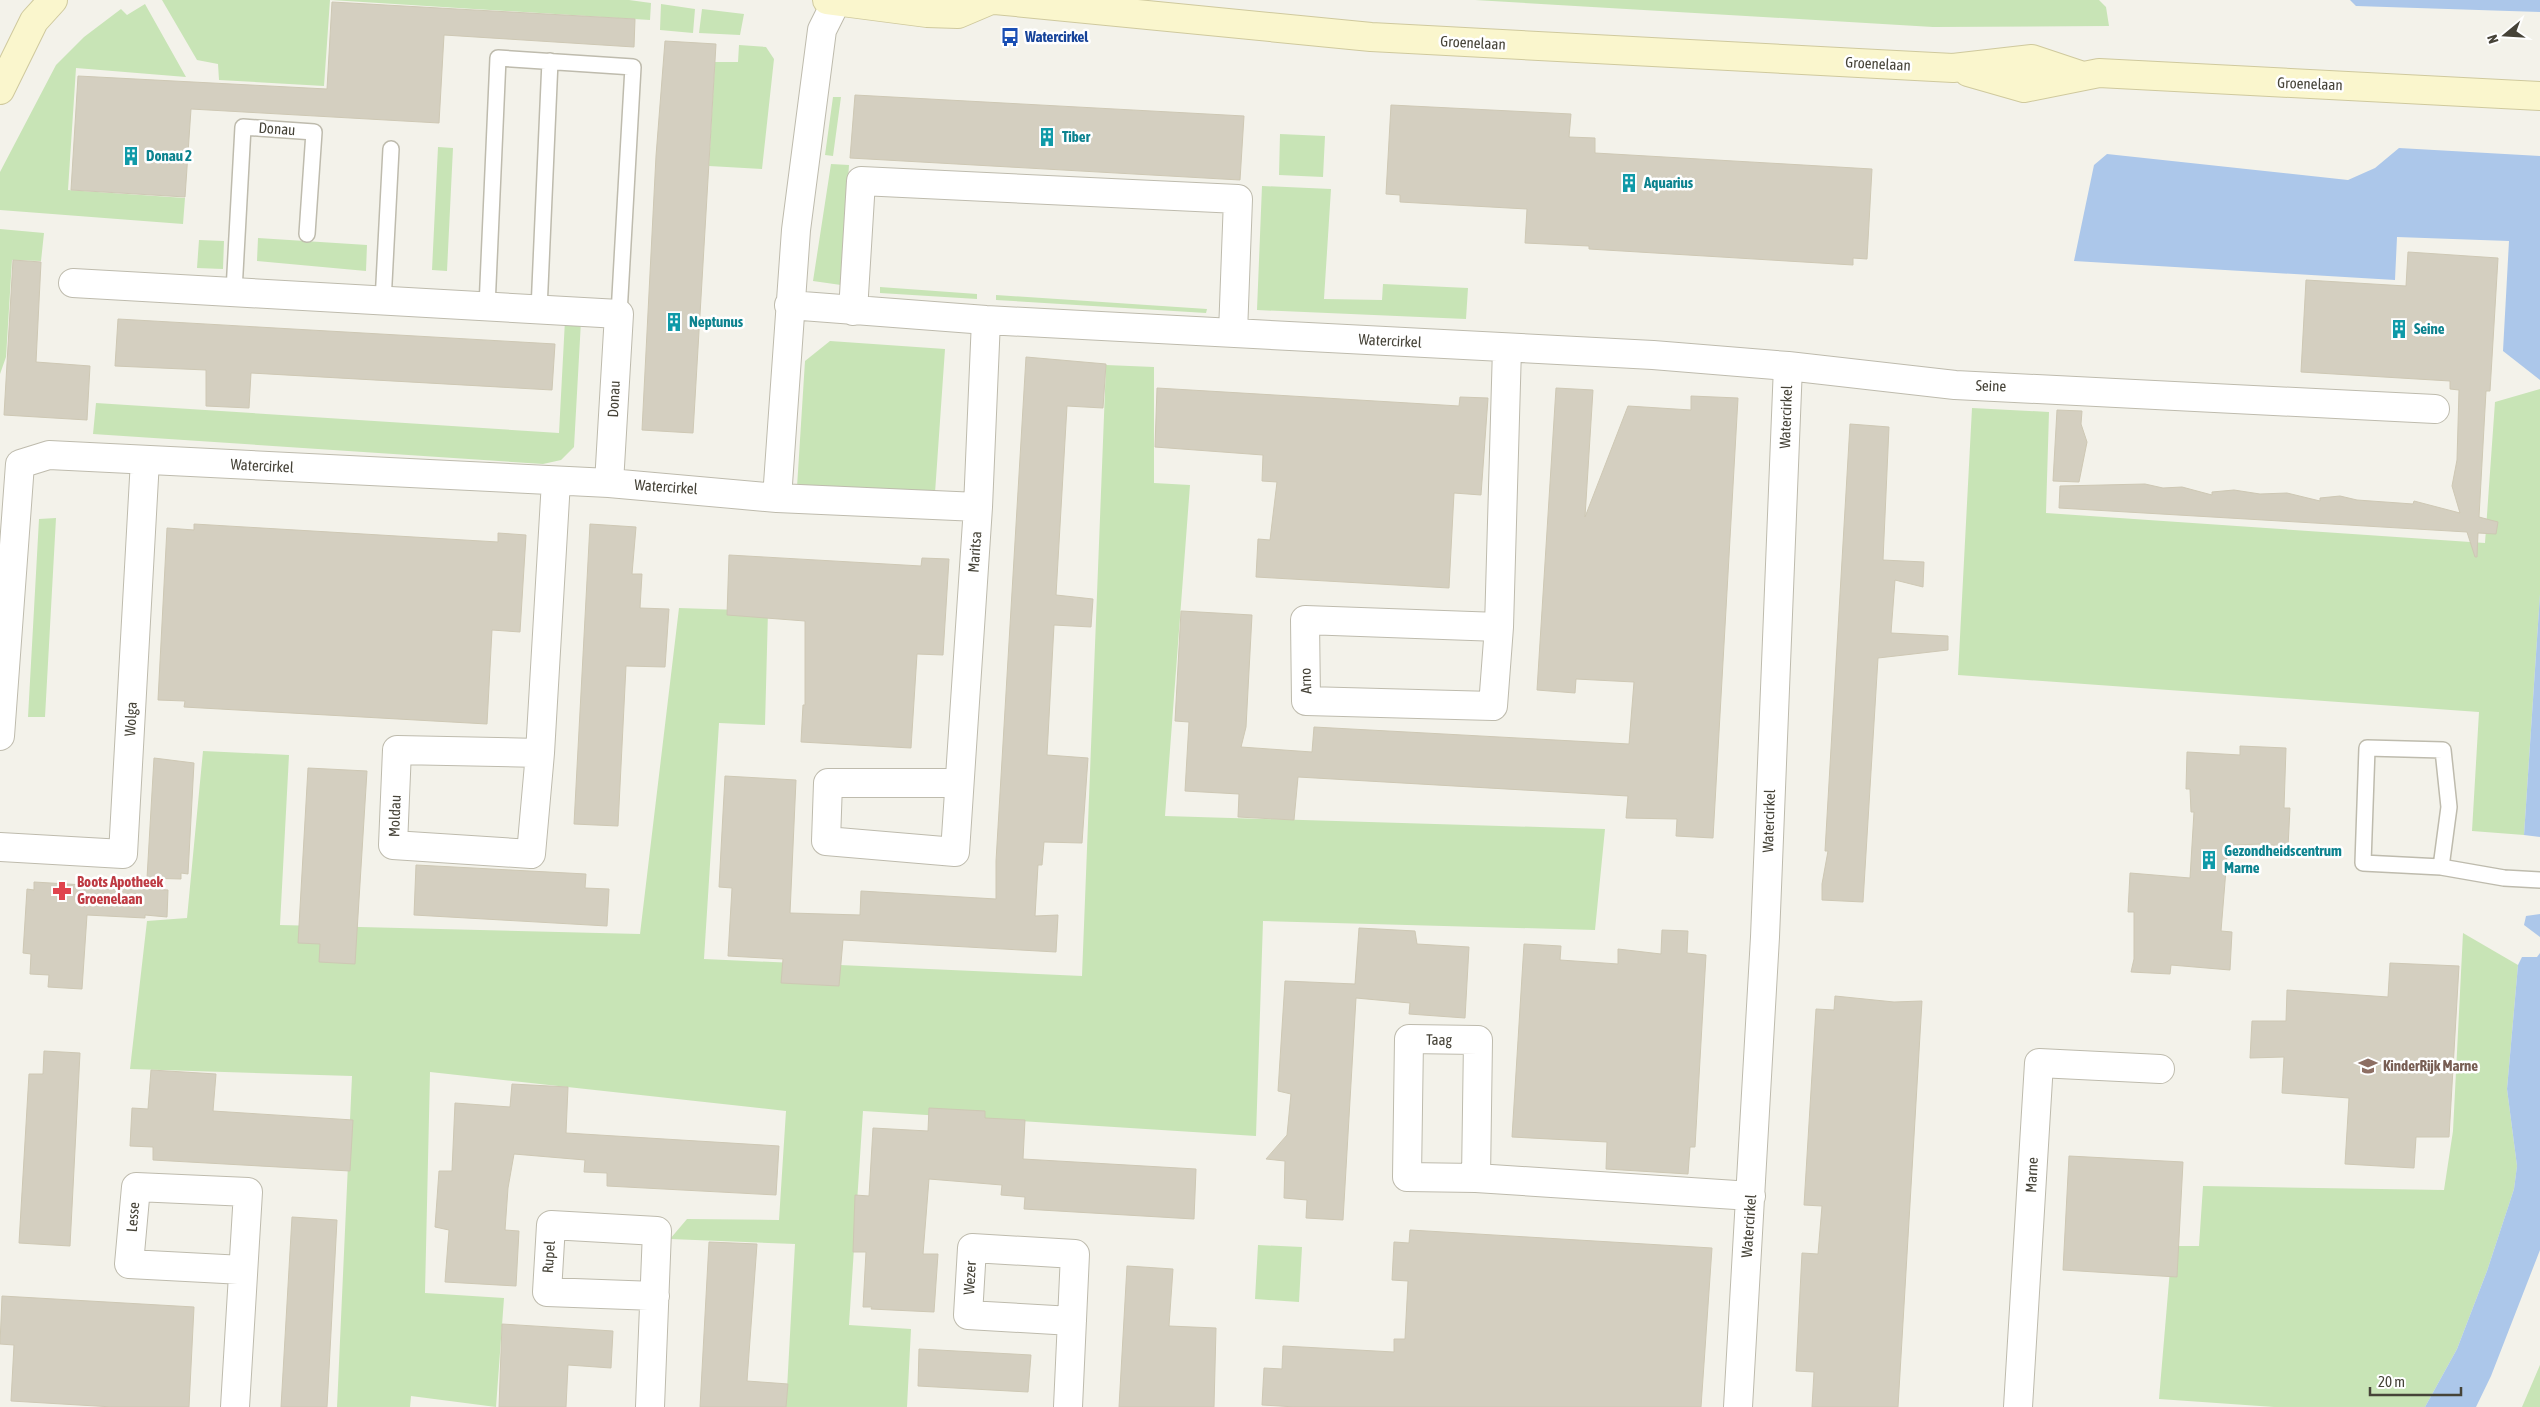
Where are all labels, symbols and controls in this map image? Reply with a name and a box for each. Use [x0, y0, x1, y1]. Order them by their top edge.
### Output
north arrow [2480, 10, 2530, 60]
bus stop icon: Watercirkel [999, 26, 1021, 48]
place label: Watercirkel [1024, 28, 1089, 45]
street label: Groenelaan [1440, 32, 1506, 53]
text: N [2484, 33, 2502, 45]
street label: Groenelaan [1845, 53, 1911, 74]
street label: Groenelaan [2277, 74, 2343, 93]
street label: Donau [258, 119, 296, 138]
building icon: Tiber [1036, 126, 1058, 148]
place label: Tiber [1062, 128, 1091, 145]
building icon: Donau 2 [120, 145, 142, 167]
place label: Donau 2 [146, 147, 192, 164]
building icon: Aquarius [1618, 172, 1640, 194]
place label: Aquarius [1643, 174, 1694, 191]
building icon: Neptunus [663, 311, 685, 333]
place label: Neptunus [689, 313, 744, 330]
building icon: Seine [2388, 318, 2410, 340]
place label: Seine [2414, 320, 2445, 337]
street label: Watercirkel [1358, 330, 1422, 351]
street label: Seine [1975, 376, 2007, 395]
street label: Donau [604, 380, 623, 418]
street label: Watercirkel [1776, 385, 1795, 449]
street label: Watercirkel [230, 455, 294, 476]
street label: Watercirkel [634, 476, 698, 497]
street label: Maritsa [965, 531, 984, 573]
street label: Arno [1297, 668, 1314, 694]
street label: Wolga [121, 701, 140, 737]
street label: Watercirkel [1759, 789, 1778, 853]
street label: Moldau [385, 795, 404, 837]
place label: Gezondheidscentrum Marne [2224, 842, 2342, 876]
building icon: Gezondheidscentrum Marne [2198, 849, 2220, 871]
place label: Boots Apotheek Groenelaan [77, 873, 164, 907]
pharmacy icon: Boots Apotheek Groenelaan [51, 880, 73, 902]
street label: Taag [1426, 1031, 1453, 1048]
school or university icon: KinderRijk Marne [2357, 1055, 2379, 1077]
place label: KinderRijk Marne [2383, 1057, 2478, 1074]
street label: Marne [2022, 1157, 2041, 1193]
street label: Watercirkel [1738, 1194, 1759, 1258]
street label: Lesse [123, 1201, 142, 1233]
street label: Rupel [539, 1240, 558, 1274]
street label: Wezer [960, 1260, 979, 1295]
scale bar [2370, 1364, 2461, 1396]
text: 20 m [2378, 1373, 2405, 1390]

